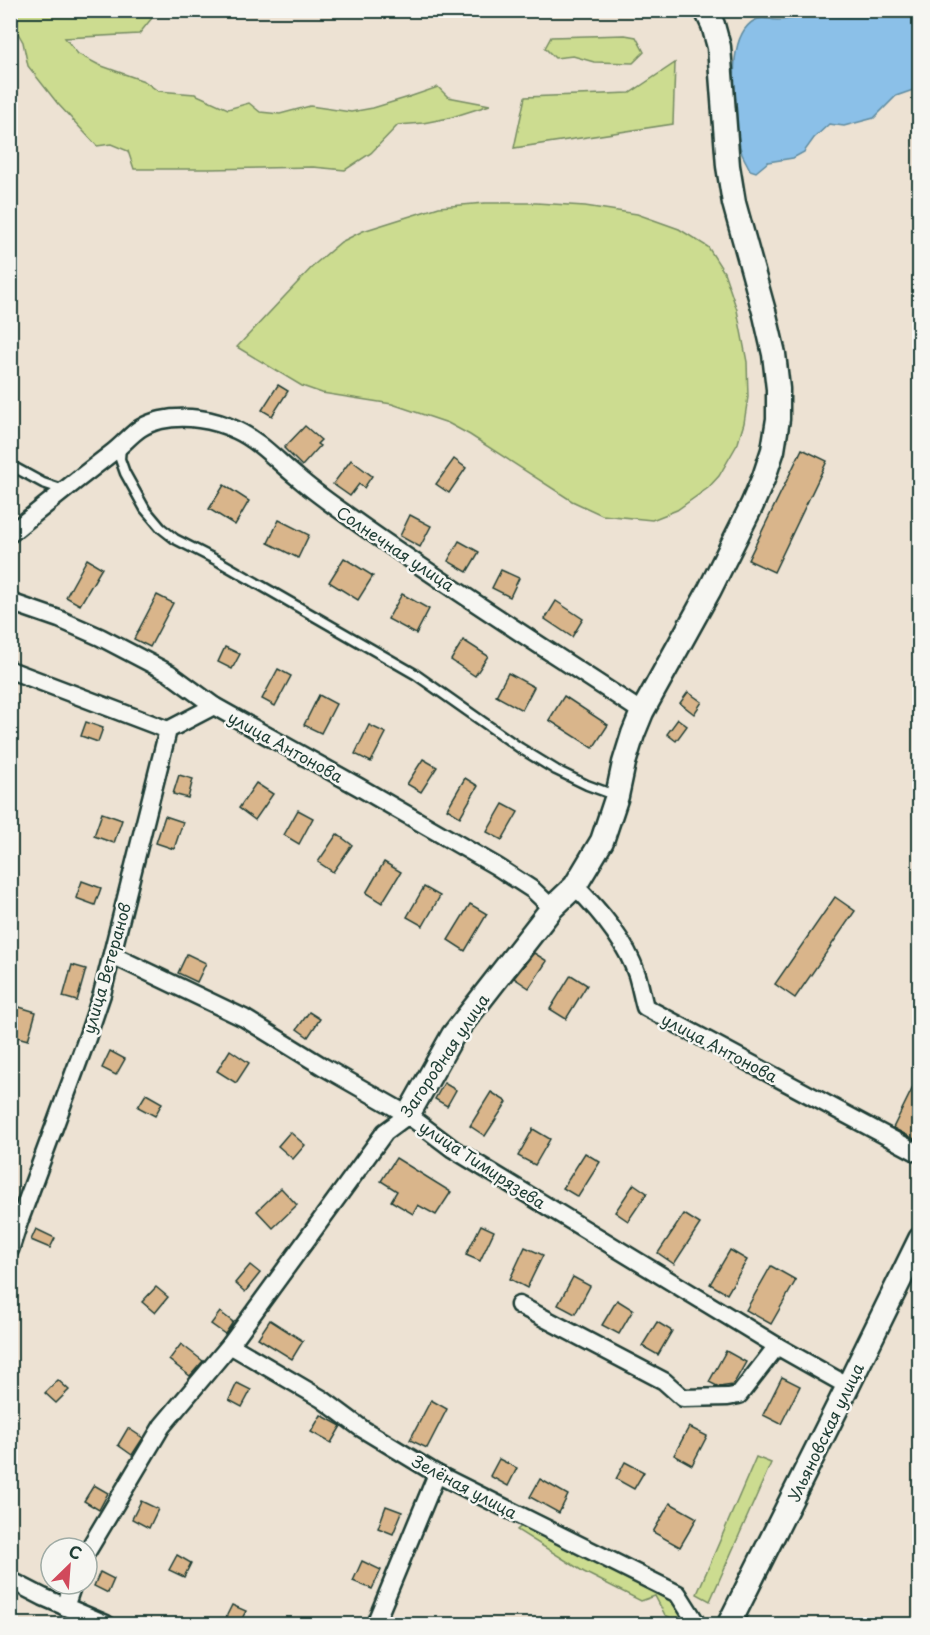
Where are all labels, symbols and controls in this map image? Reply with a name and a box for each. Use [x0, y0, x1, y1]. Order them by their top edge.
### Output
street label: Солнечная улица [332, 500, 460, 596]
street label: улица Антонова [224, 704, 348, 788]
street label: улица Ветеранов [76, 900, 136, 1036]
street label: Загородная улица [394, 989, 494, 1121]
street label: улица Антонова [658, 1006, 782, 1088]
street label: улица Тимирязева [415, 1114, 551, 1214]
street label: Ульяновская улица [781, 1359, 869, 1505]
street label: Зелёная улица [408, 1448, 522, 1524]
north arrow [39, 1536, 99, 1596]
text: С [65, 1538, 86, 1565]

